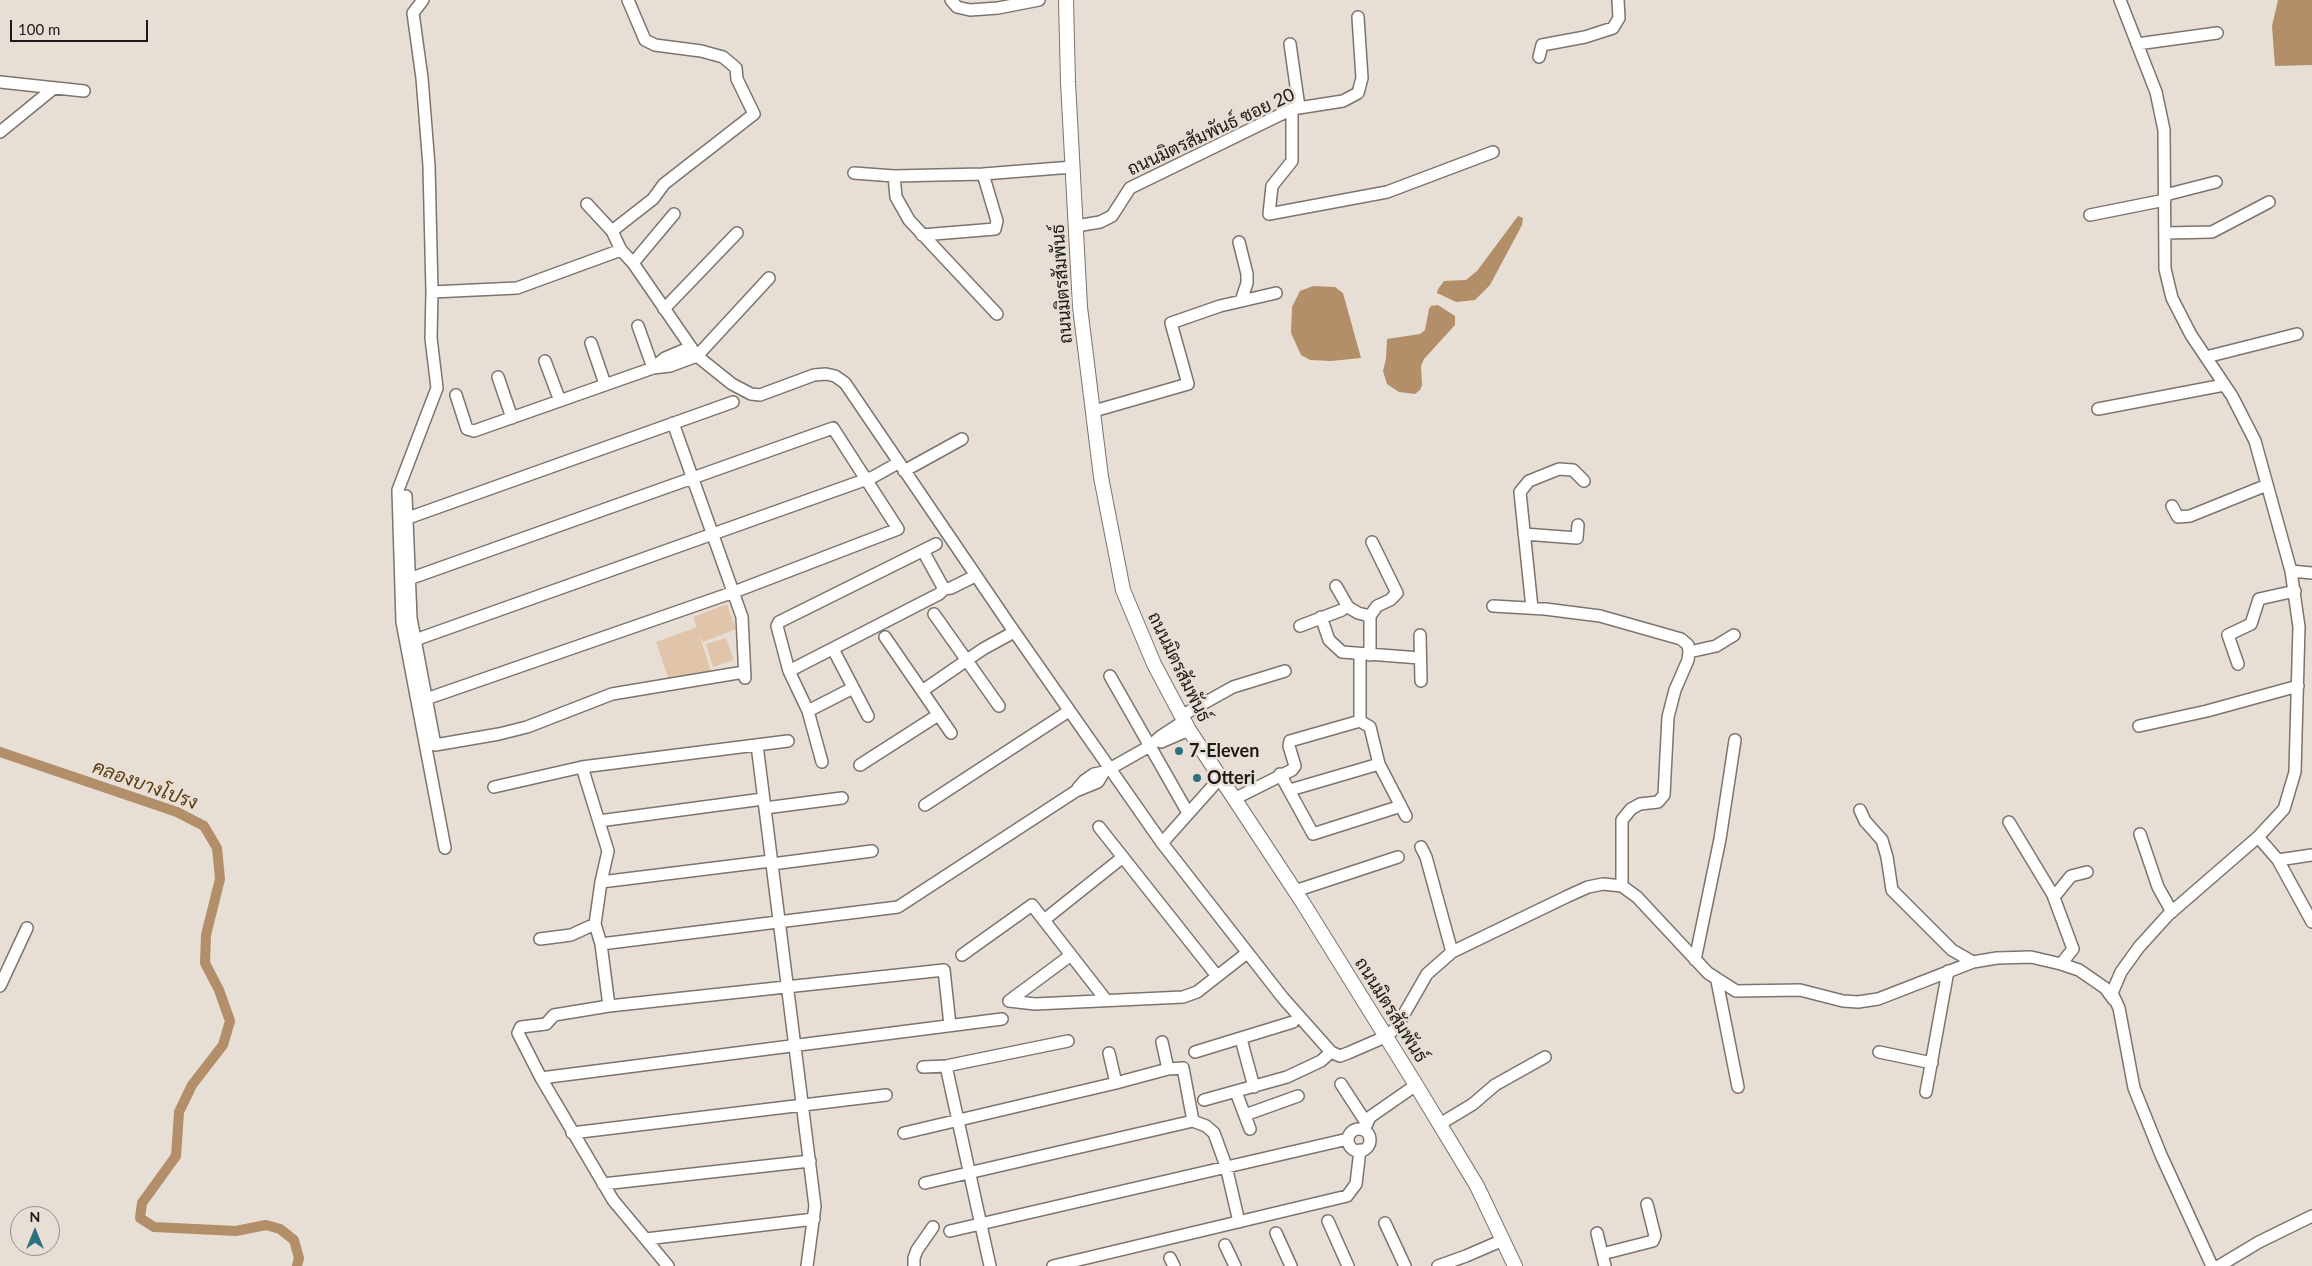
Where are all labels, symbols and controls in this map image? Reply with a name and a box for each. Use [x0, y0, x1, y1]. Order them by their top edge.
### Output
scale bar [12, 10, 150, 42]
text: 100 m [18, 20, 60, 38]
street label: ถนนมิตรสัมพันธ์ ซอย 20 [1124, 84, 1298, 180]
street label: ถนนมิตรสัมพันธ์ [1047, 224, 1077, 344]
street label: ถนนมิตรสัมพันธ์ [1143, 608, 1215, 726]
place label: 7-Eleven [1189, 740, 1259, 762]
marker: 7-Eleven [1173, 745, 1185, 757]
water label: คลองบางโปรง [90, 756, 200, 814]
place label: Otteri [1207, 767, 1255, 789]
marker: Otteri [1191, 772, 1203, 784]
street label: ถนนมิตรสัมพันธ์ [1350, 953, 1432, 1067]
north arrow [10, 1206, 60, 1256]
text: N [30, 1208, 40, 1225]

